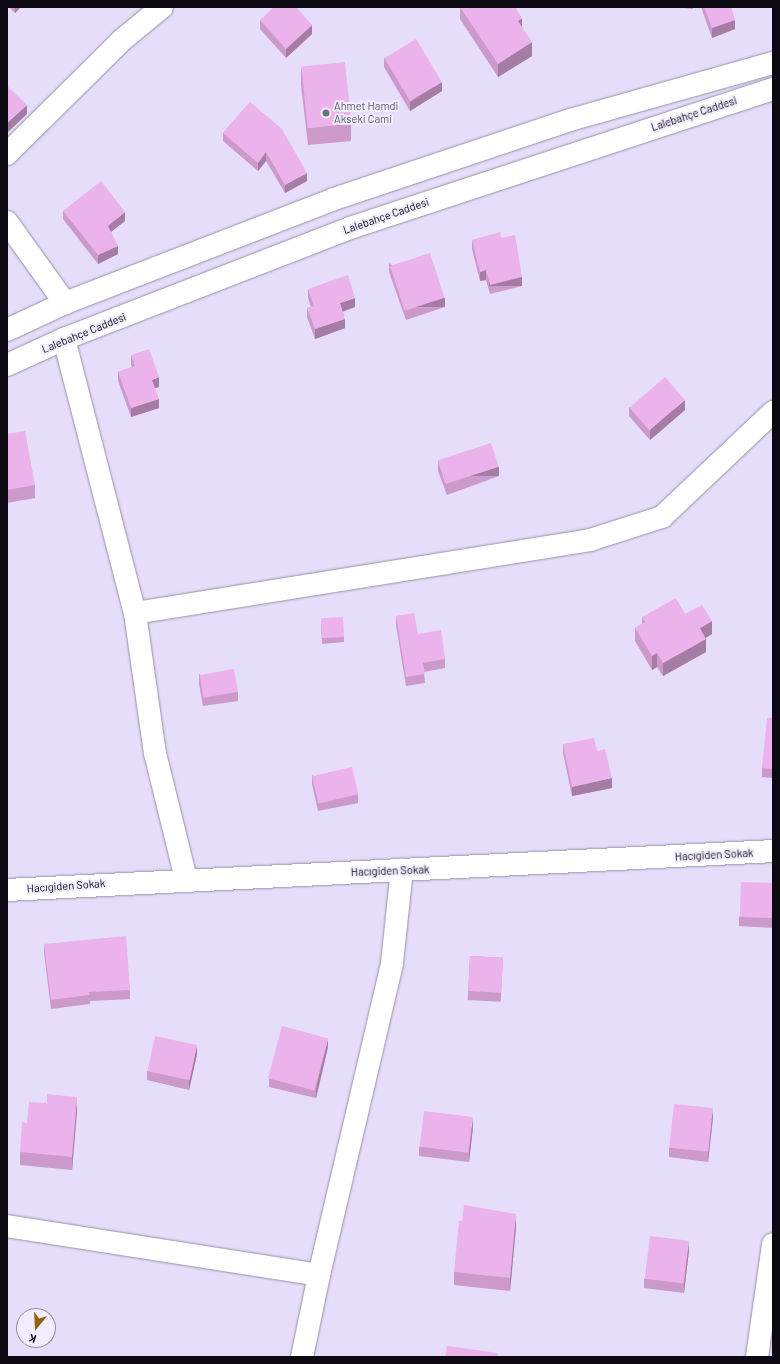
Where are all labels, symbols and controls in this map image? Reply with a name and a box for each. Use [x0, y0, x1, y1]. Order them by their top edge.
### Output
street label: Lalebahçe Caddesi [649, 94, 739, 134]
place label: Ahmet Hamdi Akseki Cami [334, 100, 398, 126]
marker: Ahmet Hamdi Akseki Cami [321, 108, 331, 118]
street label: Lalebahçe Caddesi [341, 195, 431, 237]
street label: Lalebahçe Caddesi [40, 310, 128, 356]
street label: Hacıgiden Sokak [674, 846, 754, 864]
street label: Hacıgiden Sokak [351, 863, 429, 879]
street label: Hacıgiden Sokak [26, 877, 106, 895]
north arrow [16, 1308, 56, 1348]
text: K [27, 1332, 38, 1346]

